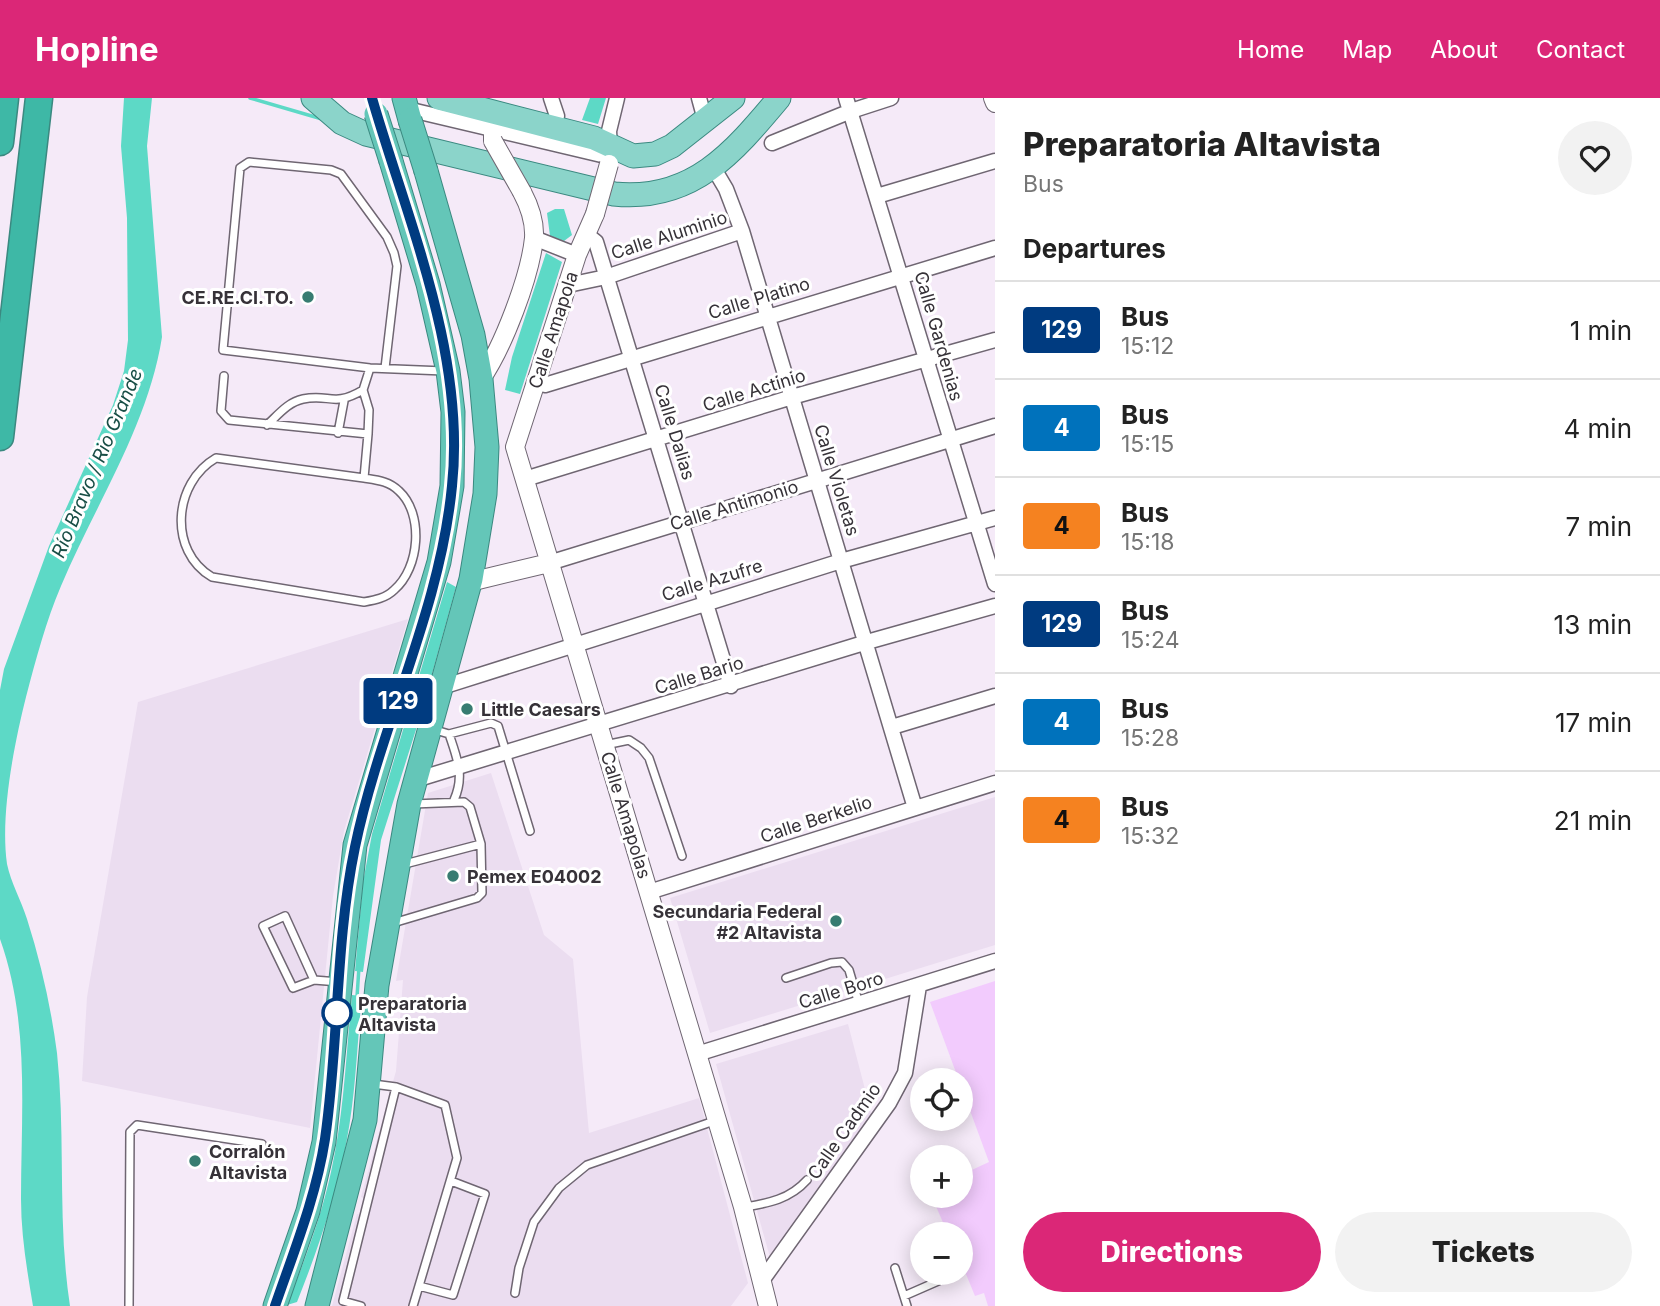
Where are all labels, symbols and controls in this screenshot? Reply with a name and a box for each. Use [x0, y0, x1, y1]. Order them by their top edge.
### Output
text: Hopline [35, 29, 159, 69]
text: Home [1237, 35, 1304, 64]
text: Map [1342, 35, 1392, 64]
text: About [1430, 35, 1498, 64]
text: Contact [1536, 35, 1625, 64]
button: heart [1558, 121, 1632, 195]
text: Preparatoria Altavista [1023, 124, 1381, 164]
text: Bus [1023, 170, 1064, 198]
street label: Calle Aluminio [608, 206, 730, 264]
text: Departures [1023, 233, 1166, 264]
street label: Calle Amapola [524, 269, 582, 391]
street label: Calle Gardenias [910, 269, 968, 403]
street label: Calle Platino [706, 273, 812, 323]
place label: CE.RE.CI.TO. [181, 287, 294, 308]
marker: CE.RE.CI.TO. [300, 289, 316, 305]
text: Bus [1121, 301, 1169, 332]
text: 129 [1041, 315, 1082, 344]
text: 1 min [1570, 315, 1632, 346]
text: 15:12 [1121, 332, 1174, 360]
street label: Calle Actinio [700, 364, 808, 416]
water label: Río Bravo / Rio Grande [47, 365, 147, 561]
street label: Calle Dalias [650, 382, 700, 482]
text: Bus [1121, 399, 1169, 430]
text: 4 [1053, 413, 1070, 442]
text: 4 min [1563, 413, 1632, 444]
street label: Calle Violetas [810, 422, 864, 538]
text: 15:15 [1121, 430, 1174, 458]
street label: Calle Antimonio [667, 475, 801, 535]
text: Bus [1121, 497, 1169, 528]
text: 4 [1053, 511, 1070, 540]
text: 7 min [1566, 511, 1632, 542]
text: 15:18 [1121, 528, 1175, 556]
street label: Calle Azufre [659, 555, 765, 605]
text: Bus [1121, 595, 1169, 626]
text: 129 [1041, 609, 1082, 638]
text: 13 min [1554, 609, 1632, 640]
text: 15:24 [1121, 626, 1180, 654]
street label: Calle Bario [652, 652, 746, 698]
line badge: 129 [358, 678, 438, 724]
text: 129 [377, 686, 419, 715]
text: Bus [1121, 693, 1169, 724]
place label: Little Caesars [481, 699, 601, 720]
marker: Little Caesars [459, 701, 475, 717]
text: 4 [1053, 707, 1070, 736]
text: 17 min [1555, 707, 1632, 738]
text: 15:28 [1121, 724, 1179, 752]
street label: Calle Amapolas [597, 749, 655, 881]
street label: Calle Berkelio [757, 791, 875, 847]
text: Bus [1121, 791, 1169, 822]
text: 4 [1053, 805, 1070, 834]
text: 21 min [1554, 805, 1632, 836]
text: 15:32 [1121, 822, 1179, 850]
place label: Pemex E04002 [467, 866, 602, 887]
marker: Pemex E04002 [445, 868, 461, 884]
place label: Secundaria Federal #2 Altavista [652, 901, 822, 943]
marker: Secundaria Federal #2 Altavista [828, 913, 844, 929]
street label: Calle Boro [796, 967, 886, 1013]
place label: Preparatoria Altavista [358, 993, 467, 1035]
marker: Preparatoria Altavista [322, 998, 352, 1028]
map controls [910, 1068, 973, 1285]
button: locate [910, 1068, 973, 1131]
street label: Calle Cadmio [803, 1079, 885, 1183]
place label: Corralón Altavista [209, 1141, 287, 1183]
button: + [910, 1145, 973, 1208]
marker: Corralón Altavista [187, 1153, 203, 1169]
button: Directions [1023, 1212, 1321, 1292]
button: Tickets [1335, 1212, 1632, 1292]
button: − [910, 1222, 973, 1285]

